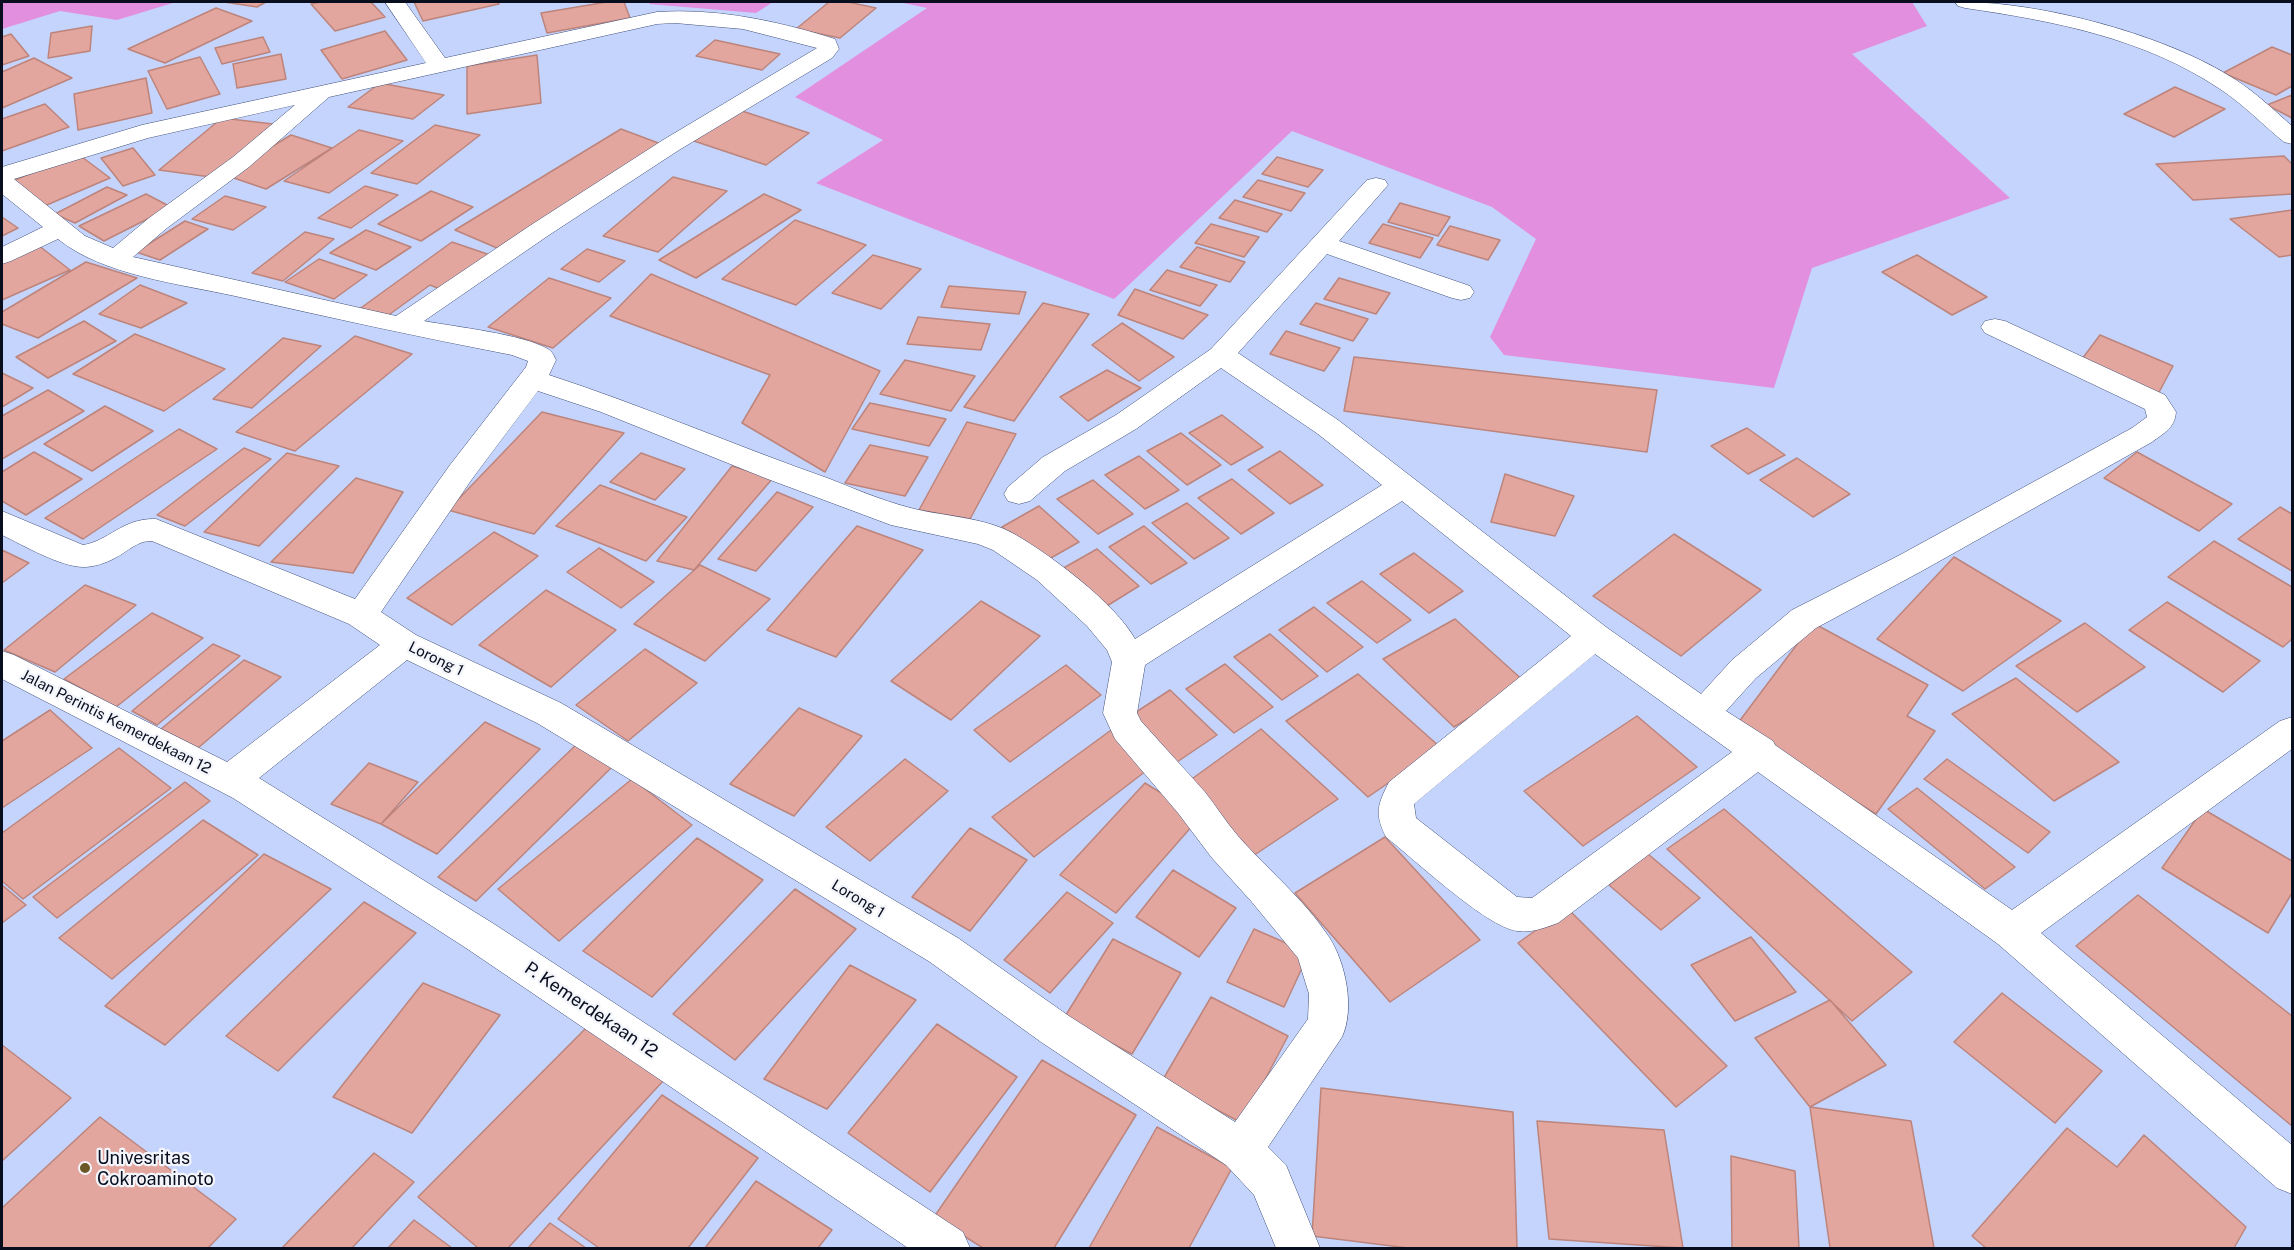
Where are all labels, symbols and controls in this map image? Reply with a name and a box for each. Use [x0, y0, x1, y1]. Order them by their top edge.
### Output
street label: Lorong 1 [406, 638, 466, 680]
street label: Jalan Perintis Kemerdekaan 12 [18, 666, 214, 778]
street label: Lorong 1 [828, 876, 888, 922]
street label: P. Kemerdekaan 12 [520, 957, 662, 1063]
place label: Univesritas Cokroaminoto [97, 1147, 214, 1190]
marker: Univesritas Cokroaminoto [78, 1161, 92, 1175]

